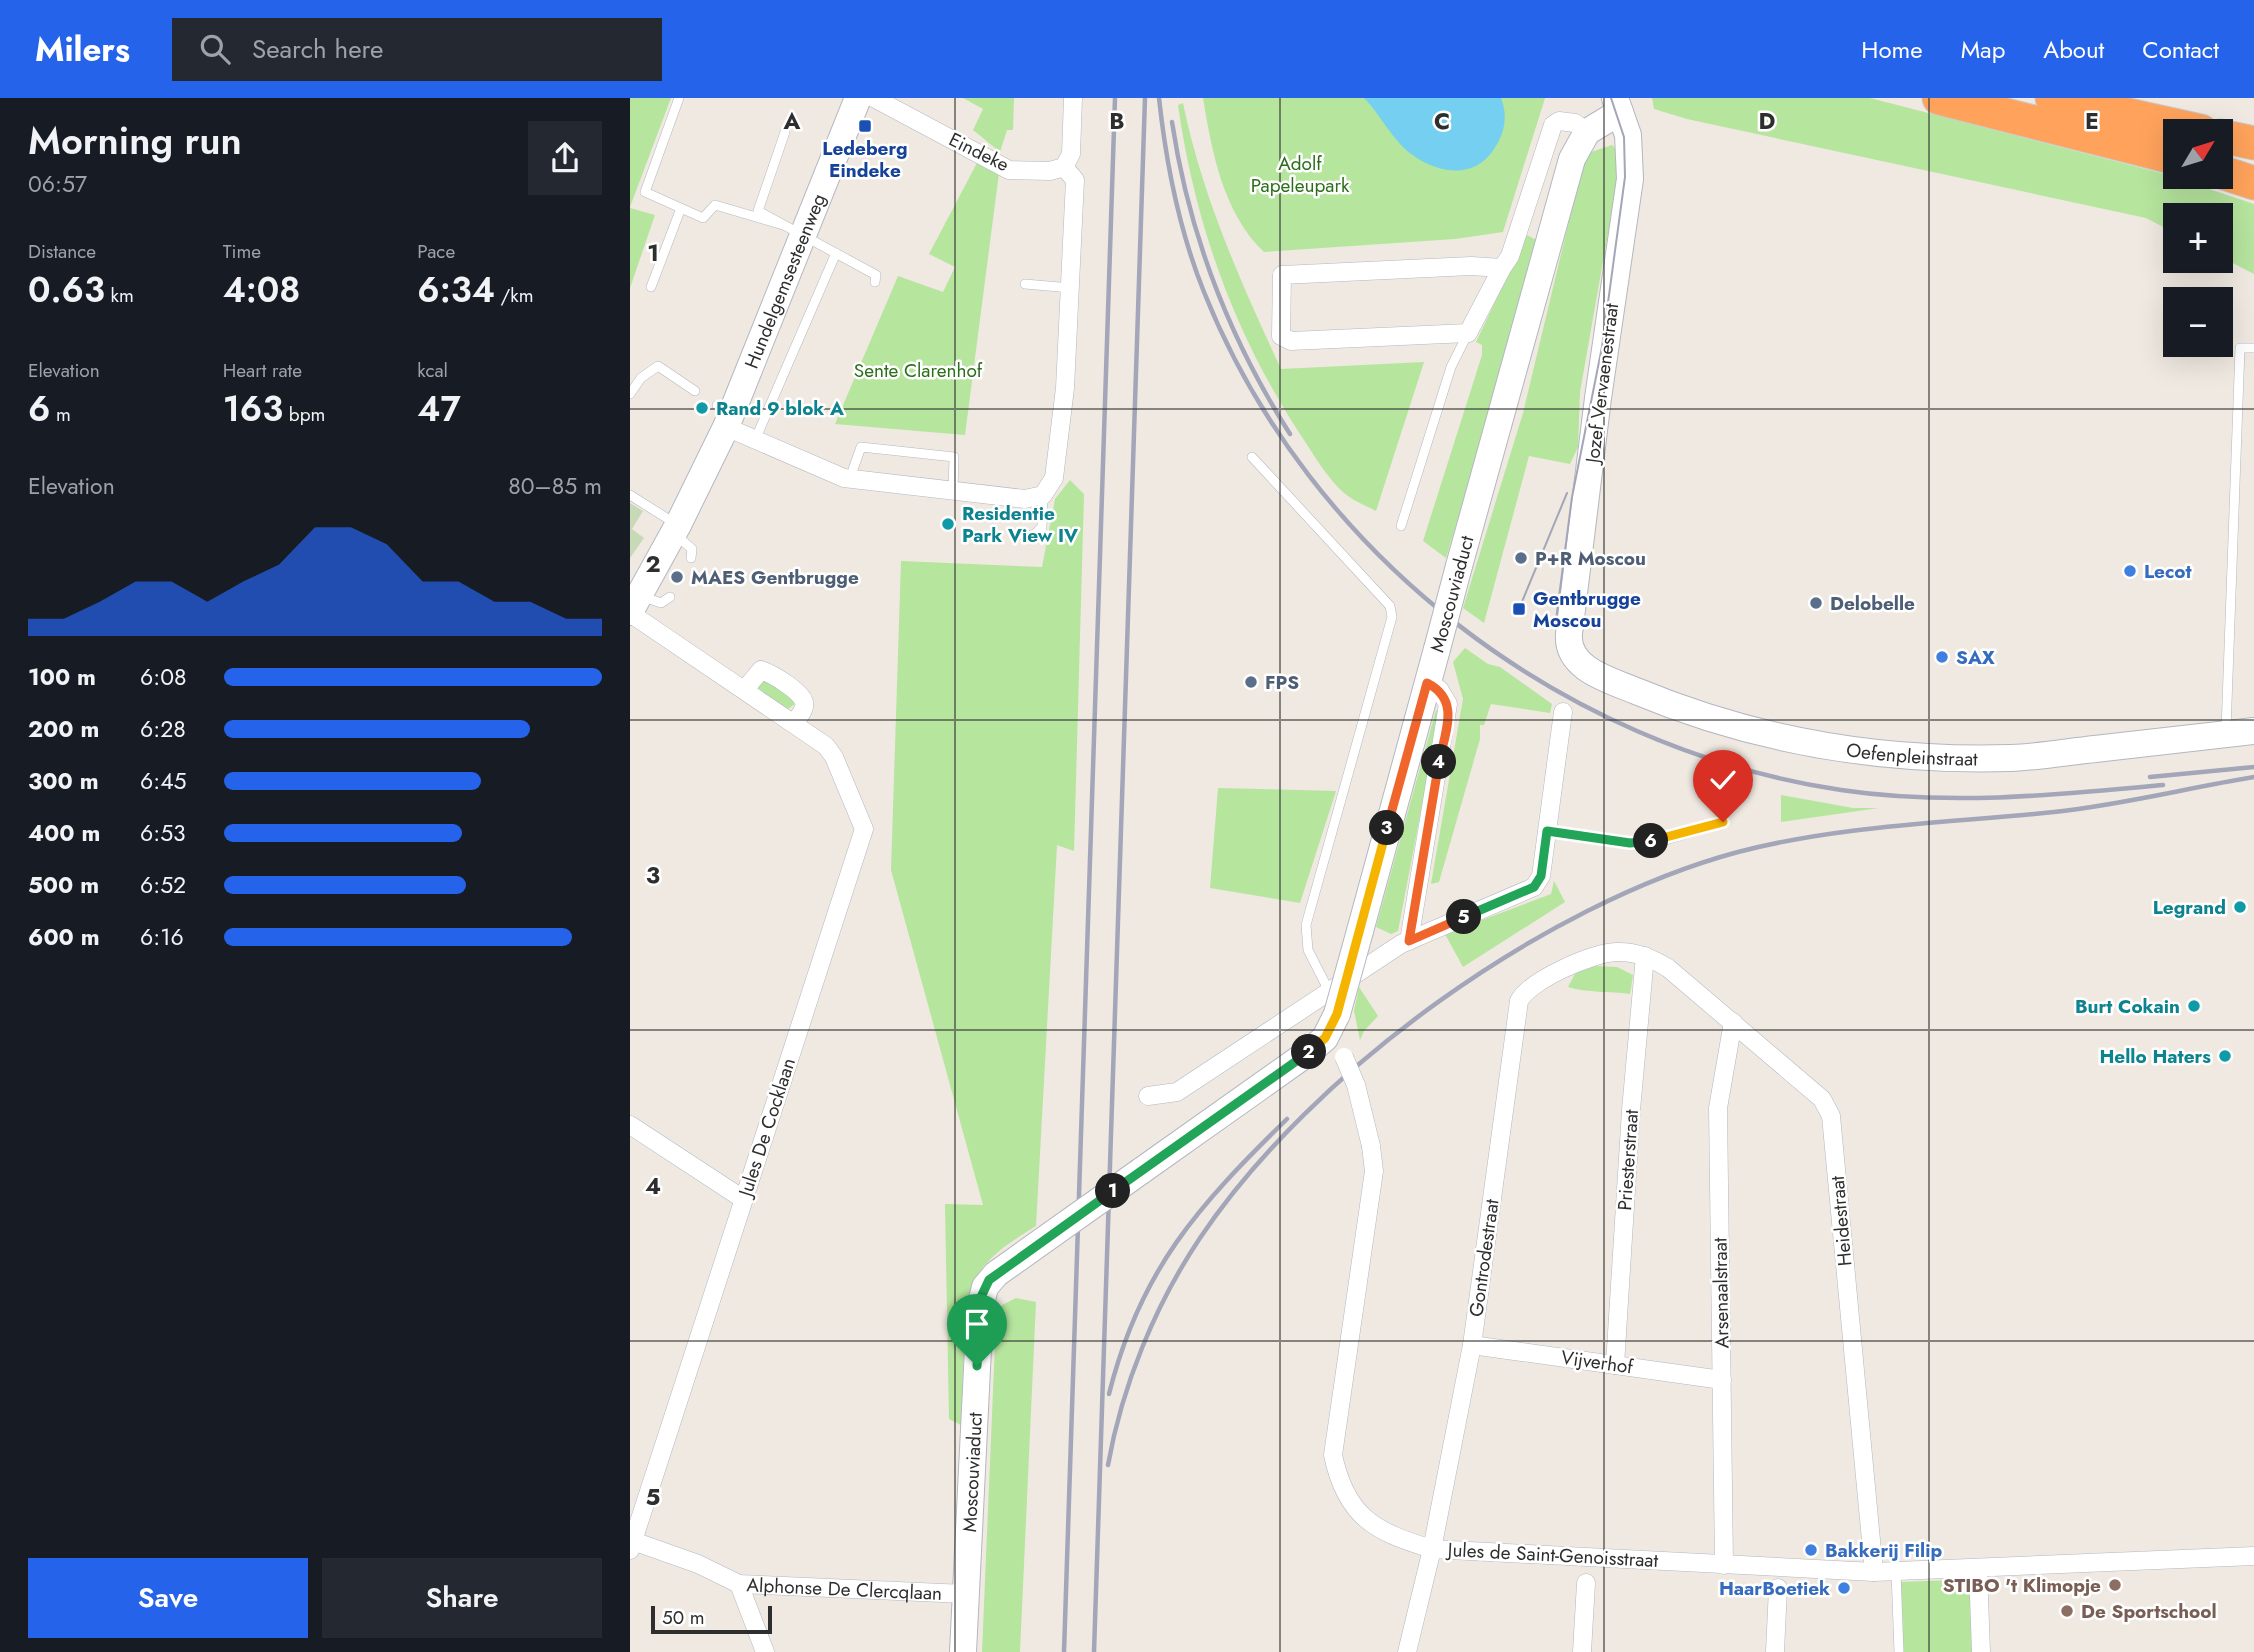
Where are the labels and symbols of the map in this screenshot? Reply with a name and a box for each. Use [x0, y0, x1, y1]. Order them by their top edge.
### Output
text: A [783, 104, 801, 138]
text: B [1109, 104, 1125, 138]
text: C [1434, 104, 1450, 138]
text: D [1759, 104, 1776, 138]
text: E [2085, 104, 2099, 138]
marker: Ledeberg Eindeke [857, 118, 873, 134]
north arrow [2163, 119, 2233, 189]
street label: Eindeke [944, 126, 1014, 178]
place label: Ledeberg Eindeke [822, 135, 908, 184]
park label: Adolf Papeleupark [1251, 150, 1350, 199]
street label: Hundelgemsesteenweg [737, 189, 832, 372]
text: 1 [647, 236, 659, 270]
street label: Jozef Vervaenestraat [1578, 301, 1625, 467]
park label: Sente Clarenhof [854, 357, 983, 384]
place label: Rand 9 blok A [716, 395, 844, 422]
marker: Rand 9 blok A [694, 400, 710, 416]
place label: Residentie Park View IV [962, 500, 1078, 549]
marker: Residentie Park View IV [940, 516, 956, 532]
street label: Moscouviaduct [1423, 532, 1481, 655]
place label: P+R Moscou [1535, 545, 1646, 572]
text: 2 [645, 547, 661, 581]
marker: P+R Moscou [1513, 550, 1529, 566]
place label: Lecot [2144, 558, 2192, 585]
marker: Lecot [2122, 563, 2138, 579]
place label: MAES Gentbrugge [691, 564, 859, 591]
marker: MAES Gentbrugge [669, 569, 685, 585]
place label: Gentbrugge Moscou [1533, 585, 1641, 634]
place label: Delobelle [1830, 590, 1915, 617]
marker: Delobelle [1808, 595, 1824, 611]
marker: Gentbrugge Moscou [1511, 601, 1527, 617]
place label: SAX [1956, 644, 1995, 671]
marker: SAX [1934, 649, 1950, 665]
place label: FPS [1265, 669, 1299, 696]
marker: FPS [1243, 674, 1259, 690]
street label: Oefenpleinstraat [1845, 736, 1978, 772]
pin: 4 [1422, 744, 1456, 780]
pin [1693, 750, 1753, 822]
pin: 3 [1370, 810, 1404, 846]
pin: 6 [1634, 824, 1668, 858]
text: 3 [646, 858, 660, 892]
place label: Legrand [2153, 894, 2226, 921]
marker: Legrand [2232, 899, 2248, 915]
pin: 5 [1446, 900, 1482, 934]
place label: Burt Cokain [2075, 993, 2180, 1020]
marker: Burt Cokain [2186, 998, 2202, 1014]
pin: 2 [1292, 1034, 1326, 1070]
place label: Hello Haters [2099, 1043, 2211, 1070]
marker: Hello Haters [2217, 1048, 2233, 1064]
street label: Jules De Cocklaan [731, 1054, 802, 1202]
street label: Priesterstraat [1611, 1108, 1645, 1212]
text: 4 [645, 1169, 661, 1203]
pin: 1 [1096, 1174, 1130, 1208]
street label: Heidestraat [1824, 1174, 1858, 1267]
street label: Gontrodestraat [1462, 1197, 1506, 1319]
street label: Arsenaalstraat [1707, 1237, 1735, 1349]
pin [947, 1294, 1007, 1366]
street label: Vijverhof [1559, 1344, 1635, 1380]
street label: Moscouviaduct [955, 1411, 988, 1533]
text: 5 [646, 1480, 660, 1514]
street label: Jules de Saint-Genoisstraat [1444, 1536, 1659, 1574]
place label: Bakkerij Filip [1825, 1537, 1942, 1564]
marker: Bakkerij Filip [1803, 1542, 1819, 1558]
street label: Alphonse De Clercqlaan [746, 1571, 943, 1606]
place label: STIBO 't Klimopje [1943, 1572, 2101, 1599]
place label: HaarBoetiek [1719, 1575, 1830, 1602]
marker: STIBO 't Klimopje [2107, 1577, 2123, 1593]
marker: HaarBoetiek [1836, 1580, 1852, 1596]
place label: De Sportschool [2081, 1598, 2217, 1625]
scale bar [651, 1603, 772, 1635]
marker: De Sportschool [2059, 1603, 2075, 1619]

